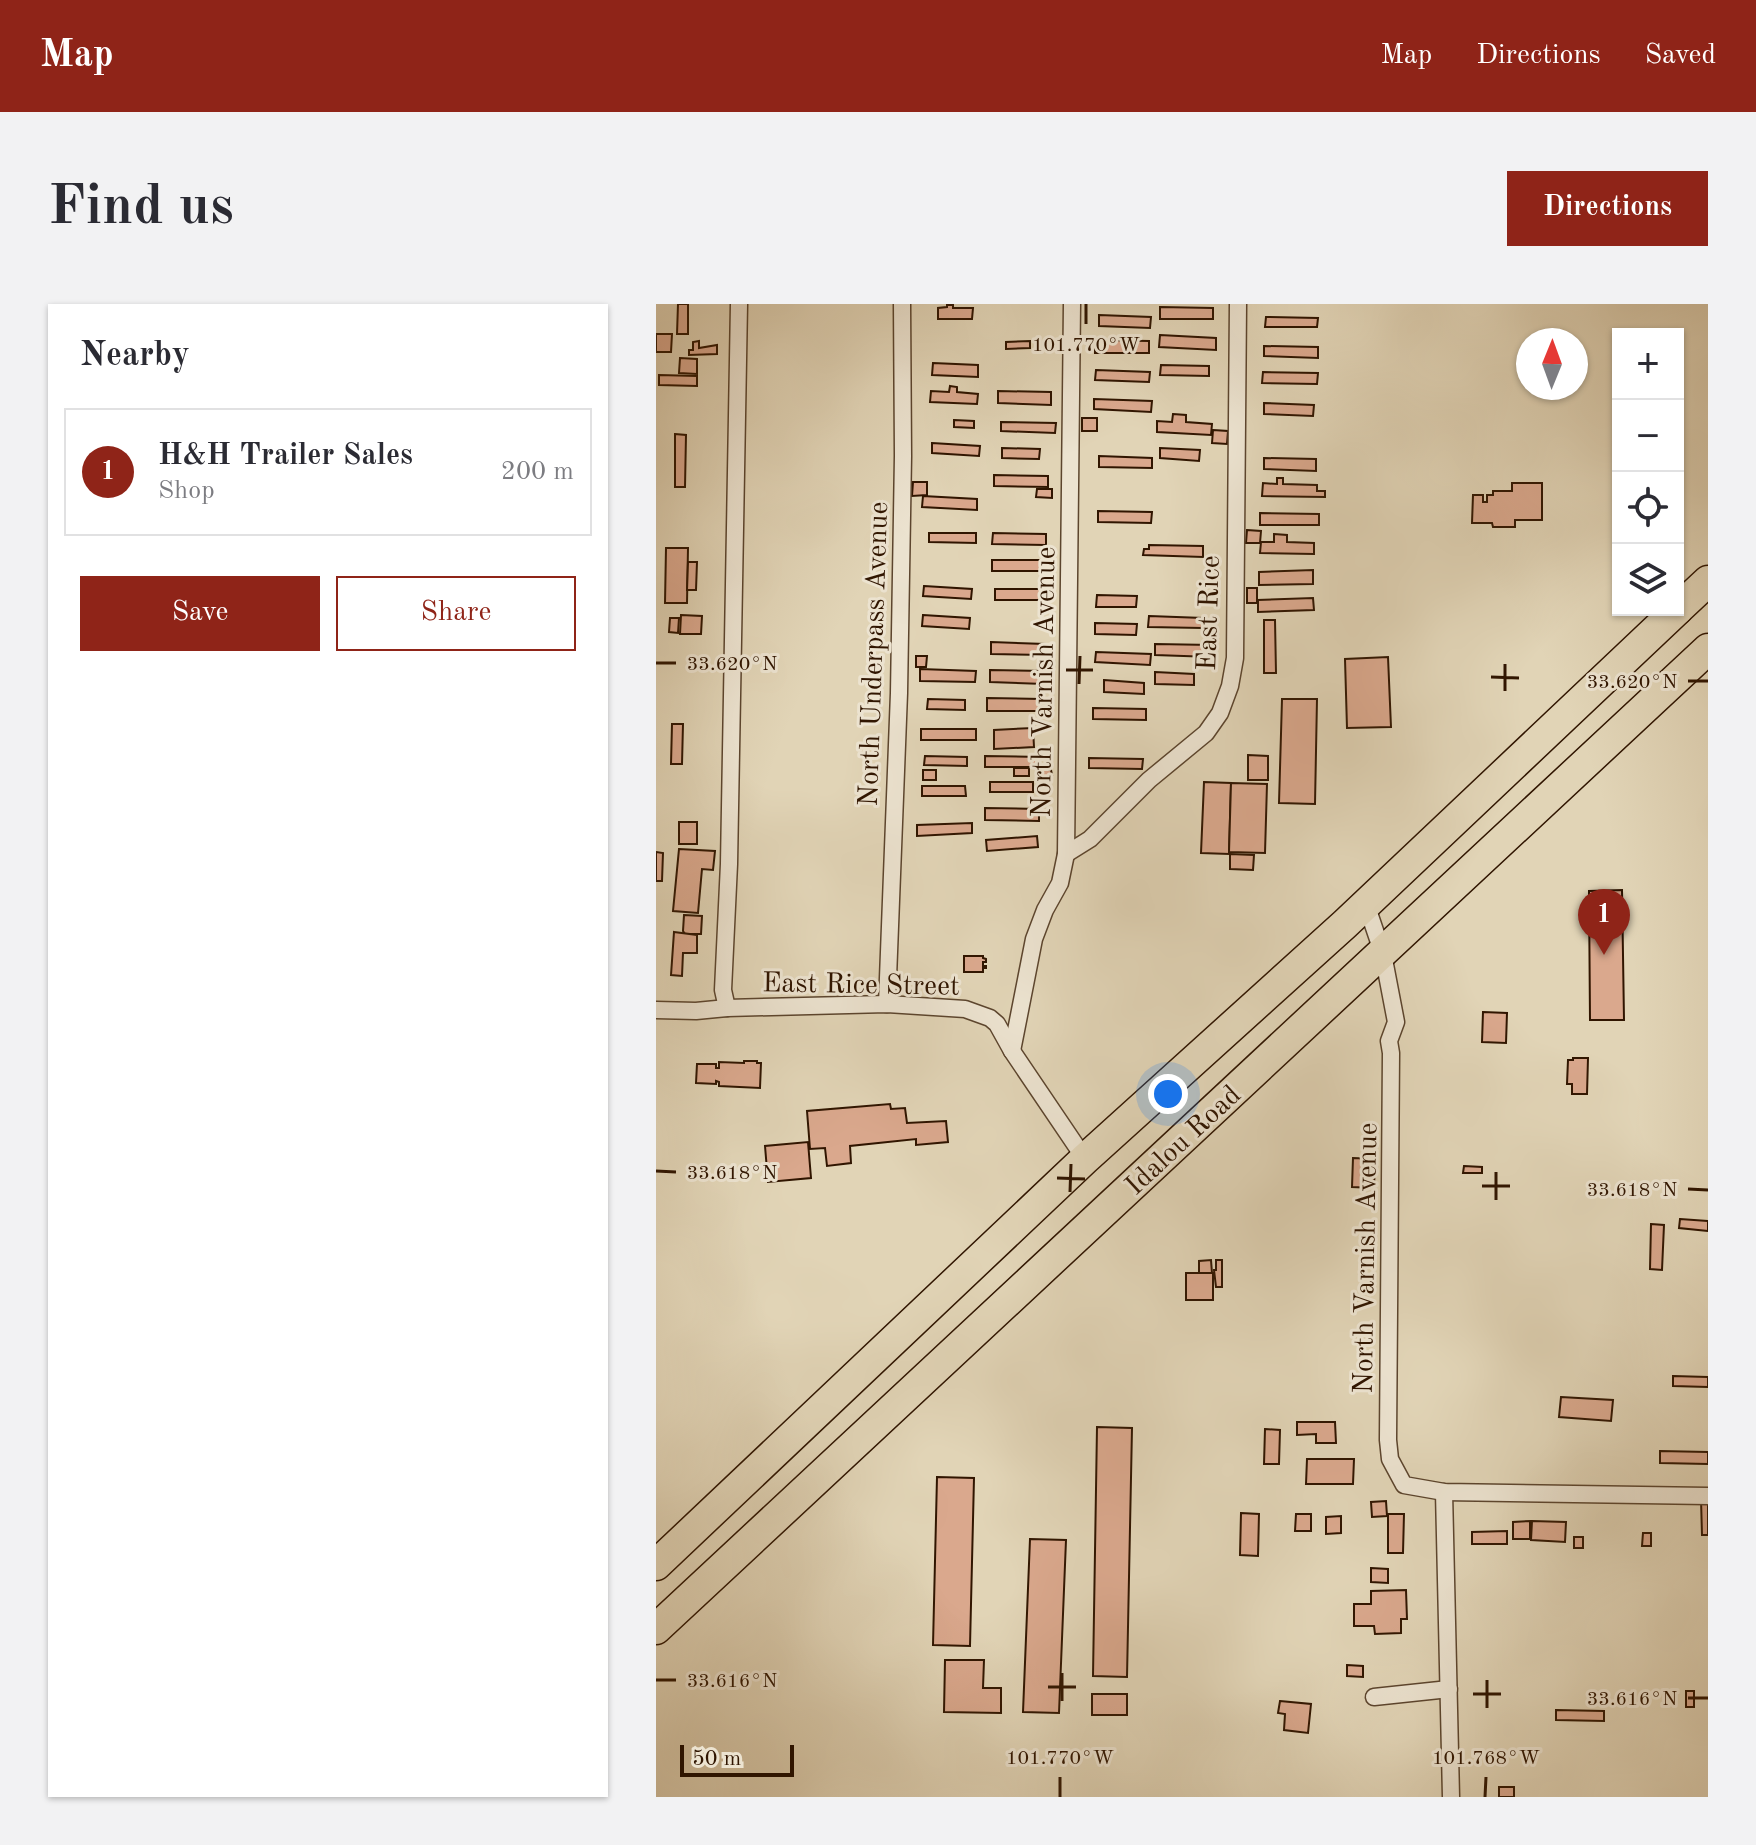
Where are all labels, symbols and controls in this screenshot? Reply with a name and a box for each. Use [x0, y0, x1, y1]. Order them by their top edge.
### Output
text: Map [40, 37, 114, 75]
text: Map [1380, 42, 1432, 70]
text: Directions [1476, 42, 1601, 70]
text: Saved [1645, 42, 1716, 70]
button: Directions [1507, 171, 1708, 246]
text: Find us [48, 180, 234, 236]
north arrow [1516, 328, 1588, 400]
map controls [1612, 328, 1684, 616]
button: + [1612, 328, 1684, 400]
text: 101.770°W [1032, 336, 1140, 356]
text: Nearby [80, 339, 190, 373]
button: − [1612, 400, 1684, 472]
text: H&H Trailer Sales [158, 441, 413, 471]
text: 1 [100, 459, 116, 485]
text: 200 m [501, 459, 574, 485]
button: locate [1612, 472, 1684, 544]
text: Shop [158, 478, 215, 504]
street label: North Underpass Avenue [856, 501, 894, 807]
button: layers [1612, 544, 1684, 616]
street label: North Varnish Avenue [1029, 546, 1061, 818]
street label: East Rice [1194, 555, 1226, 671]
button: Save [80, 576, 320, 651]
button: Share [336, 576, 576, 651]
text: 33.620°N [687, 655, 777, 675]
text: 33.620°N [1587, 673, 1677, 693]
pin: 1 [1578, 889, 1630, 955]
street label: East Rice Street [762, 970, 960, 1002]
your location [1148, 1074, 1188, 1114]
street label: Idalou Road [1121, 1081, 1247, 1201]
street label: North Varnish Avenue [1351, 1122, 1383, 1394]
text: 33.618°N [687, 1164, 777, 1184]
text: 33.618°N [1587, 1181, 1677, 1201]
text: 33.616°N [687, 1672, 777, 1692]
text: 33.616°N [1587, 1690, 1677, 1710]
scale bar [680, 1741, 794, 1777]
text: 50 m [692, 1748, 741, 1770]
text: 101.770°W [1006, 1749, 1114, 1769]
text: 101.768°W [1432, 1749, 1540, 1769]

